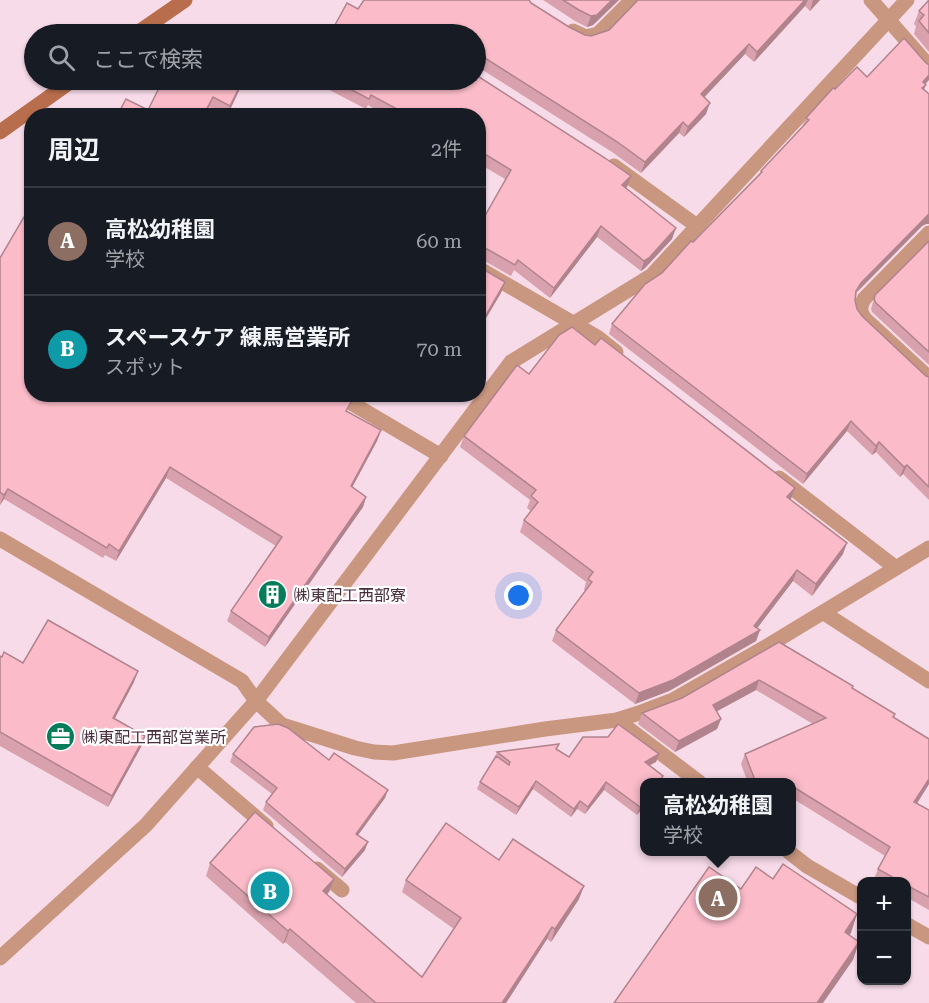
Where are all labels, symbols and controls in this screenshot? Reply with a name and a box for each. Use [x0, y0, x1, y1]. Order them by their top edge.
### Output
search box [24, 24, 486, 90]
icon: search [45, 41, 78, 74]
text: ここで検索 [93, 47, 203, 72]
text: 周辺 [48, 135, 100, 165]
text: 2件 [431, 137, 462, 161]
text: 高松幼稚園 [105, 217, 215, 242]
text: A [60, 229, 75, 253]
text: 60 m [416, 229, 462, 253]
text: 学校 [105, 247, 145, 271]
text: スペースケア 練馬営業所 [105, 325, 350, 350]
text: B [60, 337, 75, 361]
text: 70 m [416, 337, 462, 361]
text: スポット [105, 355, 185, 379]
building icon: ㈱東配工西部寮 [257, 579, 289, 611]
your location [504, 581, 533, 610]
place label: ㈱東配工西部寮 [294, 586, 406, 605]
office icon: ㈱東配工西部営業所 [45, 721, 77, 753]
place label: ㈱東配工西部営業所 [82, 728, 226, 747]
popup [640, 778, 796, 856]
text: 高松幼稚園 [663, 793, 773, 818]
text: 学校 [663, 823, 703, 847]
pin: B [250, 868, 290, 914]
pin: A [698, 876, 738, 920]
map controls [857, 877, 911, 985]
button: + [857, 877, 911, 931]
button: − [857, 931, 911, 985]

